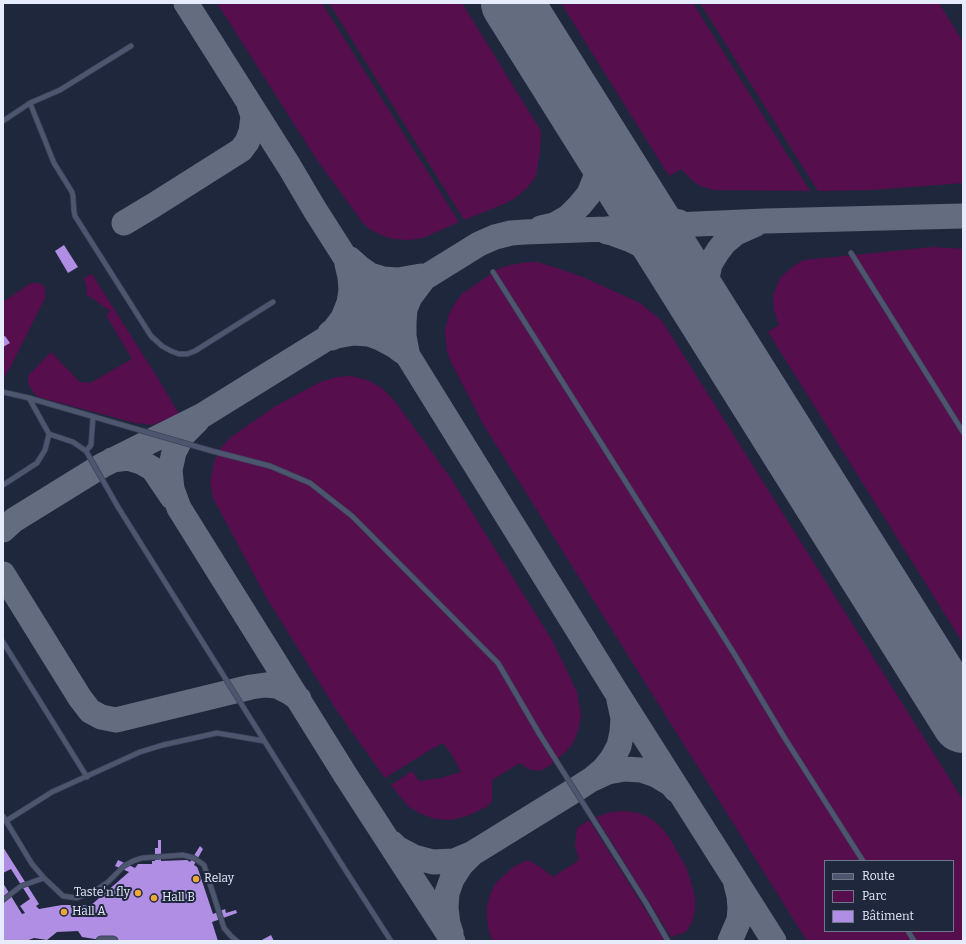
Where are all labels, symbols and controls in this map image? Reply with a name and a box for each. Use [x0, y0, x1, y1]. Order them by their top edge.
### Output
legend [824, 860, 954, 932]
text: Route [862, 869, 895, 883]
place label: Relay [204, 872, 234, 886]
marker: Relay [191, 874, 201, 884]
place label: Taste'n fly [74, 886, 130, 900]
marker: Taste'n fly [133, 888, 143, 898]
text: Parc [862, 889, 887, 903]
place label: Hall B [162, 891, 195, 905]
marker: Hall B [149, 893, 159, 903]
place label: Hall A [72, 905, 106, 919]
marker: Hall A [59, 907, 69, 917]
text: Bâtiment [862, 909, 914, 923]

